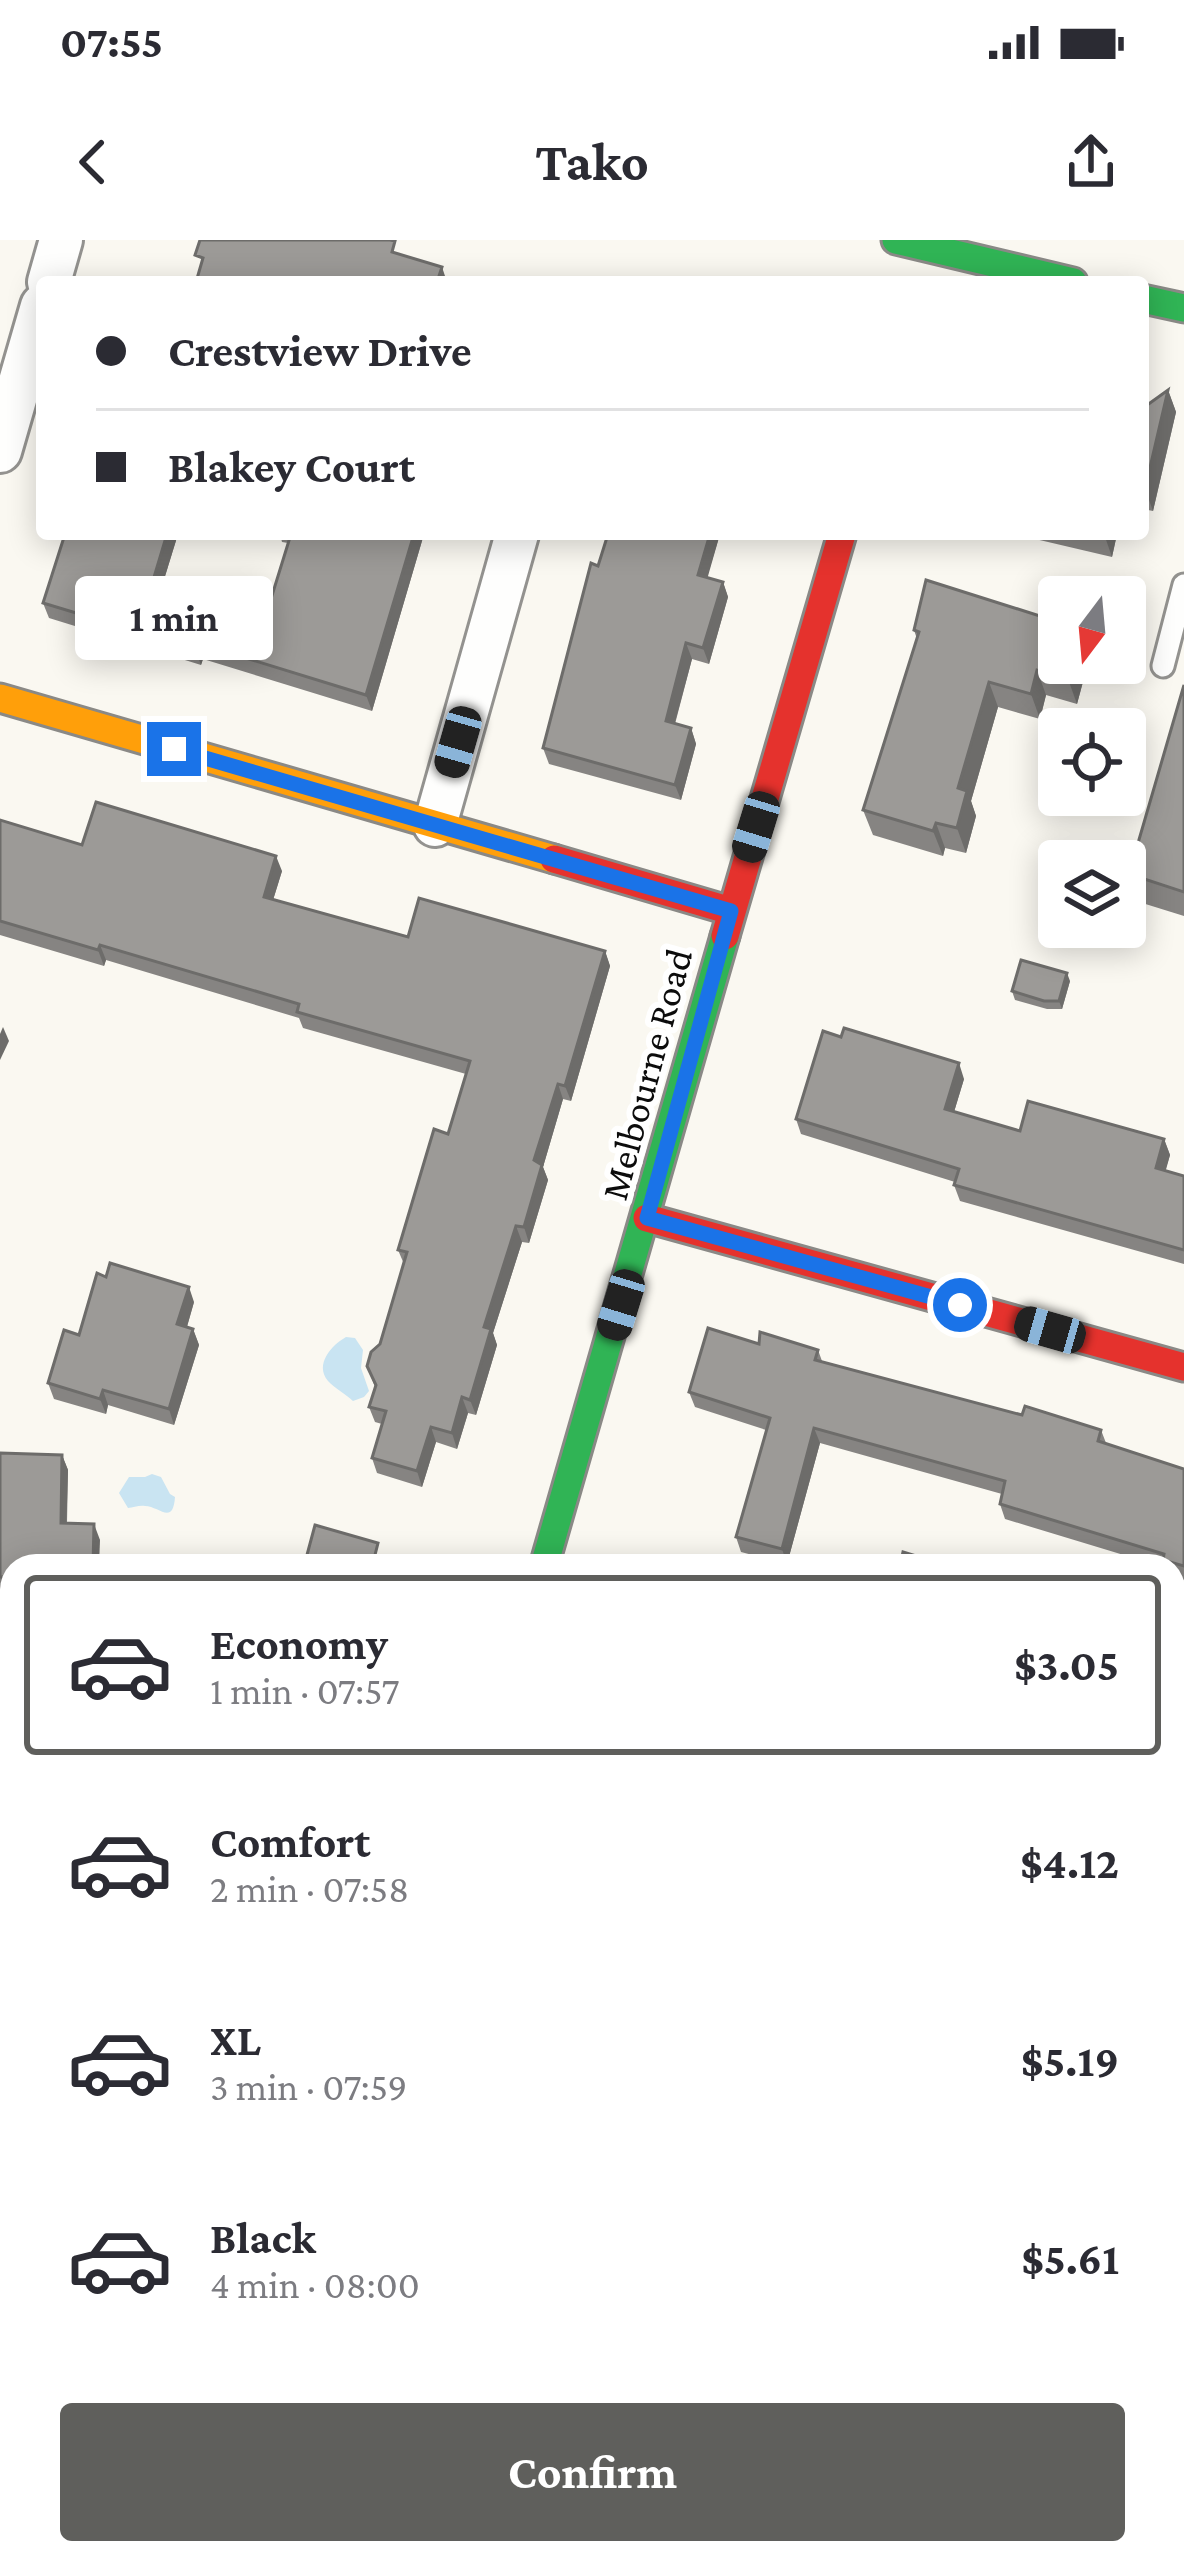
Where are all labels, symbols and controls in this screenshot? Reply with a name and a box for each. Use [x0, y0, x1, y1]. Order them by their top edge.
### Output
text: 07:55 [60, 17, 163, 67]
icon: back [60, 129, 126, 195]
icon: share [1058, 129, 1124, 195]
text: Tako [535, 132, 649, 192]
text: Crestview Drive [168, 326, 472, 376]
text: Blakey Court [168, 442, 415, 492]
callout: 1 min [75, 575, 273, 659]
north arrow [1038, 576, 1146, 684]
map controls [1038, 576, 1146, 948]
text: 1 min [130, 596, 218, 639]
car [431, 702, 485, 782]
button: locate [1038, 708, 1146, 816]
route end [147, 722, 201, 776]
car [728, 787, 784, 867]
button: layers [1038, 840, 1146, 948]
street label: Melbourne Road [592, 944, 700, 1204]
car [593, 1265, 649, 1345]
route start [933, 1278, 987, 1332]
car [1010, 1303, 1090, 1357]
icon: car [66, 1611, 174, 1719]
text: Economy [210, 1619, 388, 1669]
text: $3.05 [1014, 1640, 1119, 1690]
text: 1 min · 07:57 [210, 1669, 399, 1712]
icon: car [66, 1809, 174, 1917]
text: Comfort [210, 1817, 371, 1867]
text: $4.12 [1020, 1838, 1119, 1888]
text: 2 min · 07:58 [210, 1867, 409, 1910]
icon: car [66, 2007, 174, 2115]
text: XL [210, 2015, 261, 2065]
text: $5.19 [1021, 2036, 1119, 2086]
text: 3 min · 07:59 [210, 2065, 407, 2108]
icon: car [66, 2205, 174, 2313]
text: Black [210, 2213, 316, 2263]
text: $5.61 [1021, 2234, 1119, 2284]
text: 4 min · 08:00 [210, 2263, 420, 2306]
button: Confirm [60, 2403, 1125, 2541]

